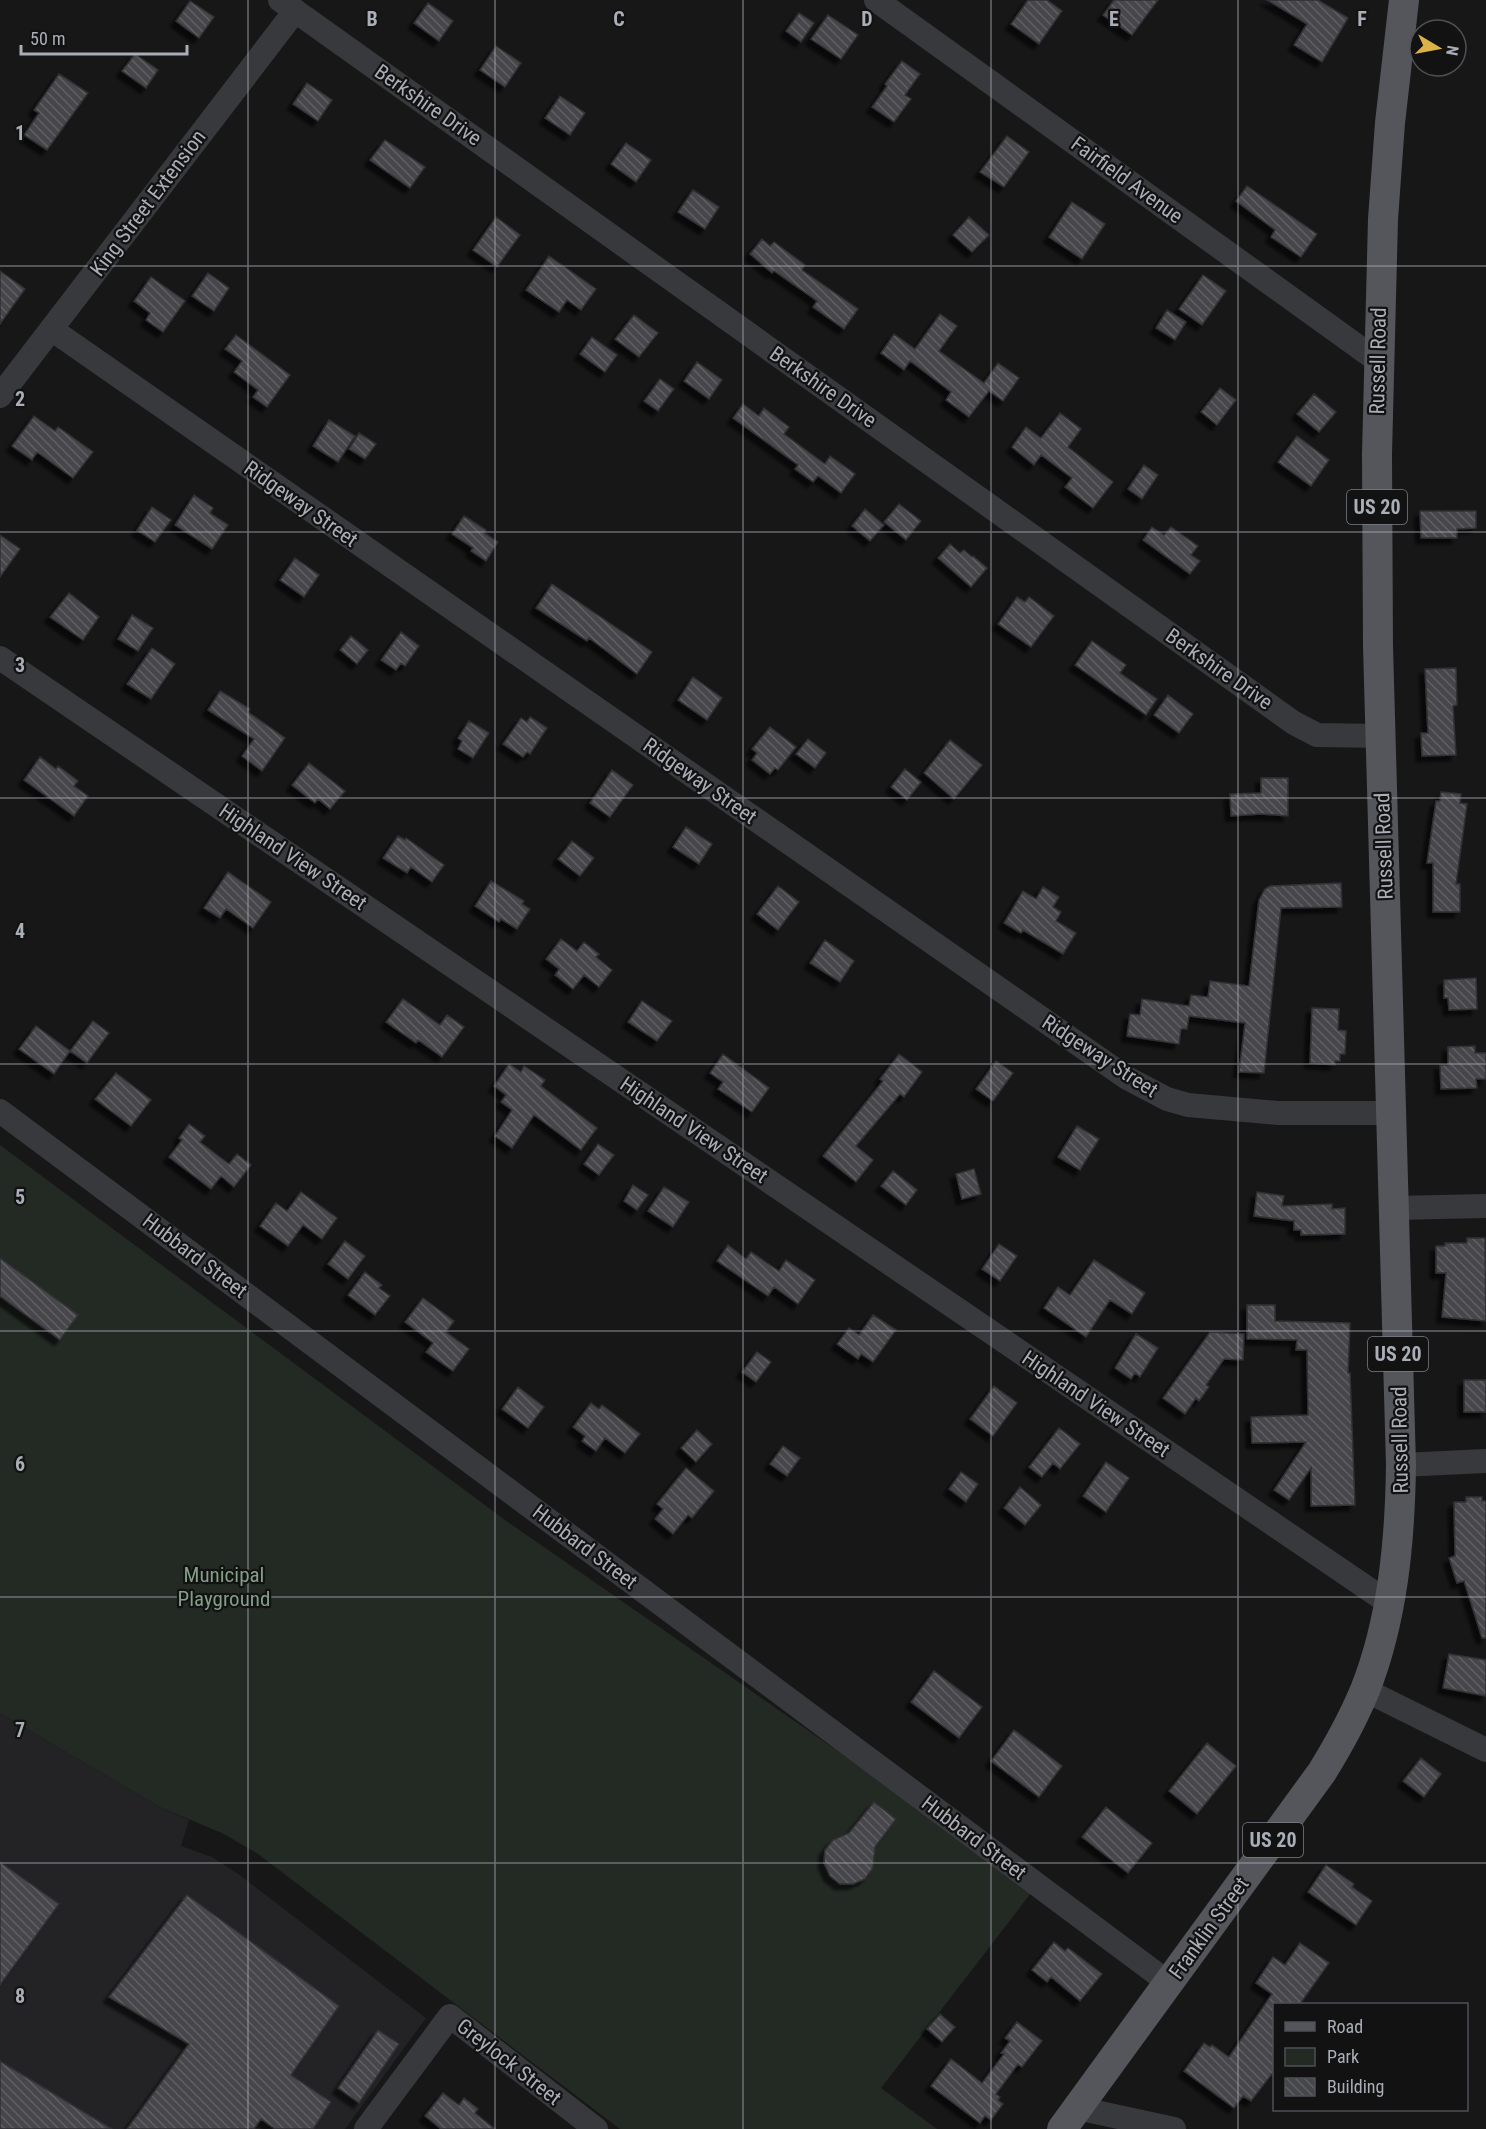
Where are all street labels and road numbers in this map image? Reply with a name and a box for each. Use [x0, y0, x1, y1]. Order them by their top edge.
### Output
street label: Berkshire Drive [370, 59, 486, 151]
street label: King Street Extension [85, 125, 211, 281]
street label: Fairfield Avenue [1067, 132, 1187, 228]
street label: Russell Road [1365, 307, 1391, 415]
street label: Berkshire Drive [765, 341, 881, 433]
street label: Ridgeway Street [240, 456, 362, 552]
road number: US 20 [1347, 490, 1407, 524]
street label: Berkshire Drive [1161, 623, 1277, 715]
street label: Ridgeway Street [639, 733, 761, 829]
street label: Russell Road [1370, 792, 1398, 900]
street label: Highland View Street [215, 799, 371, 915]
street label: Ridgeway Street [1038, 1010, 1162, 1102]
street label: Highland View Street [616, 1072, 772, 1188]
street label: Hubbard Street [138, 1209, 252, 1303]
road number: US 20 [1368, 1337, 1428, 1371]
street label: Highland View Street [1018, 1346, 1174, 1462]
street label: Russell Road [1387, 1386, 1413, 1494]
street label: Hubbard Street [528, 1500, 642, 1594]
street label: Hubbard Street [917, 1791, 1031, 1885]
road number: US 20 [1243, 1823, 1303, 1857]
street label: Franklin Street [1164, 1873, 1254, 1983]
street label: Greylock Street [452, 2014, 566, 2110]

